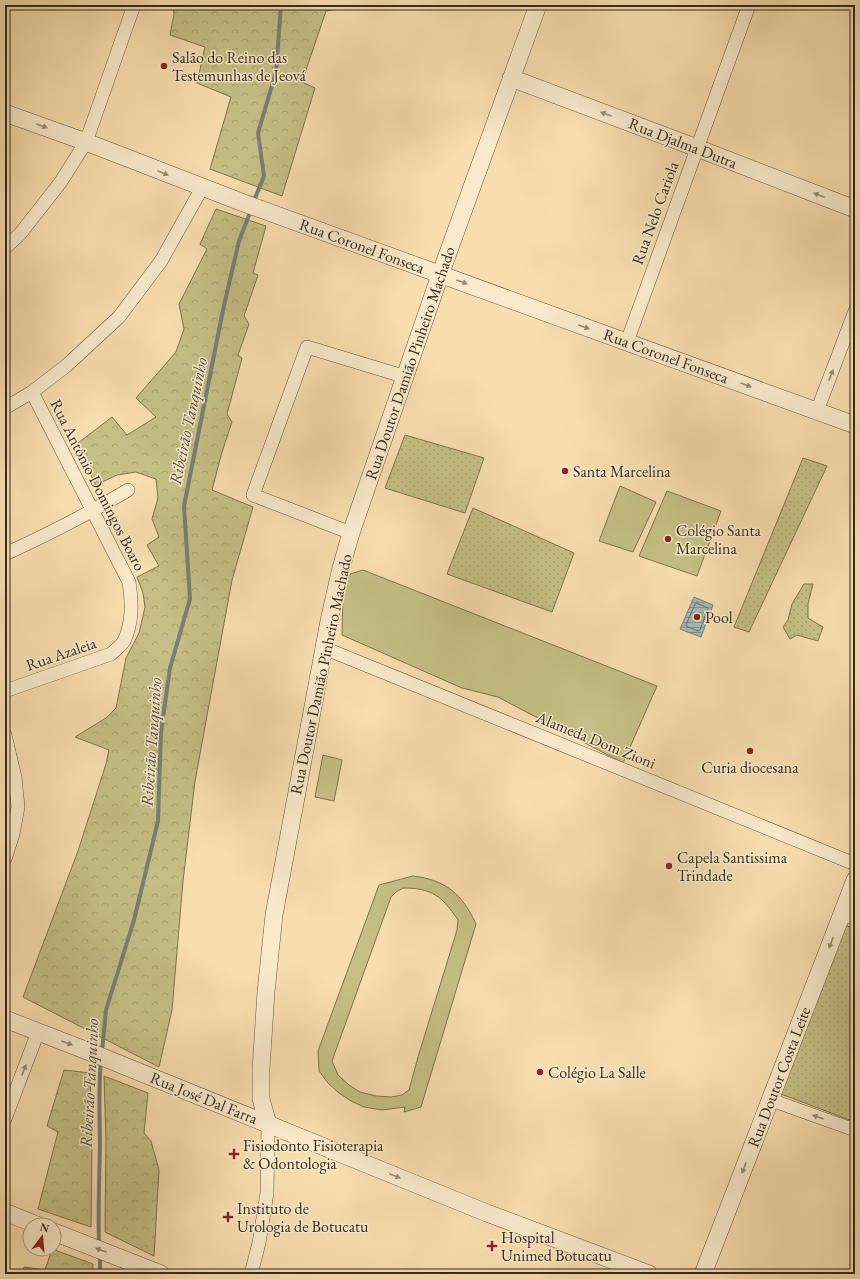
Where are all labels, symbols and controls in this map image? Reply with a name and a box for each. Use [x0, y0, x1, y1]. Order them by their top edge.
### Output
place label: Salão do Reino das Testemunhas de Jeová [172, 47, 307, 86]
marker: Salão do Reino das Testemunhas de Jeová [159, 61, 169, 71]
one-way arrow [599, 110, 611, 116]
street label: Rua Djalma Dutra [626, 113, 741, 174]
one-way arrow [36, 123, 48, 129]
street label: Rua Nelo Cariola [627, 158, 684, 267]
one-way arrow [158, 170, 170, 176]
one-way arrow [812, 191, 824, 197]
street label: Rua Coronel Fonseca [297, 214, 428, 279]
street label: Rua Doutor Damião Pinheiro Machado [360, 244, 460, 482]
one-way arrow [456, 280, 468, 286]
one-way arrow [579, 324, 591, 330]
street label: Rua Coronel Fonseca [601, 324, 732, 389]
water label: Ribeirão Tanquinho [164, 355, 213, 487]
one-way arrow [829, 368, 835, 380]
one-way arrow [740, 383, 752, 389]
street label: Rua Antônio Domingos Boaro [45, 396, 151, 575]
place label: Santa Marcelina [573, 461, 671, 482]
marker: Santa Marcelina [560, 466, 570, 476]
place label: Colégio Santa Marcelina [676, 520, 761, 559]
marker: Colégio Santa Marcelina [663, 534, 673, 544]
street label: Rua Doutor Damião Pinheiro Machado [285, 552, 357, 796]
place label: Pool [705, 607, 733, 628]
marker: Pool [692, 612, 702, 622]
street label: Rua Azaleia [23, 632, 99, 676]
water label: Ribeirão Tanquinho [136, 676, 168, 807]
street label: Alameda Dom Zioni [532, 706, 659, 774]
marker: Curia diocesana [745, 746, 755, 756]
place label: Curia diocesana [701, 757, 799, 778]
place label: Capela Santissima Trindade [677, 847, 788, 886]
marker: Capela Santissima Trindade [664, 861, 674, 871]
one-way arrow [827, 937, 833, 949]
street label: Rua Doutor Costa Leite [742, 1004, 816, 1150]
water label: Ribeirão Tanquinho [75, 1017, 104, 1148]
one-way arrow [62, 1041, 74, 1047]
place label: Colégio La Salle [548, 1062, 646, 1083]
one-way arrow [21, 1063, 27, 1075]
street label: Rua José Dal Farra [147, 1067, 261, 1129]
marker: Colégio La Salle [535, 1067, 545, 1077]
one-way arrow [812, 1113, 824, 1119]
place label: Fisiodonto Fisioterapia & Odontologia [243, 1135, 384, 1174]
marker: Fisiodonto Fisioterapia & Odontologia [228, 1148, 240, 1160]
one-way arrow [741, 1163, 747, 1174]
one-way arrow [389, 1173, 401, 1179]
place label: Instituto de Urologia de Botucatu [237, 1198, 369, 1237]
marker: Instituto de Urologia de Botucatu [222, 1211, 234, 1223]
north arrow [22, 1217, 62, 1257]
text: N [39, 1219, 51, 1235]
place label: Hospital Unimed Botucatu [501, 1227, 612, 1266]
marker: Hospital Unimed Botucatu [486, 1240, 498, 1252]
one-way arrow [95, 1247, 107, 1253]

